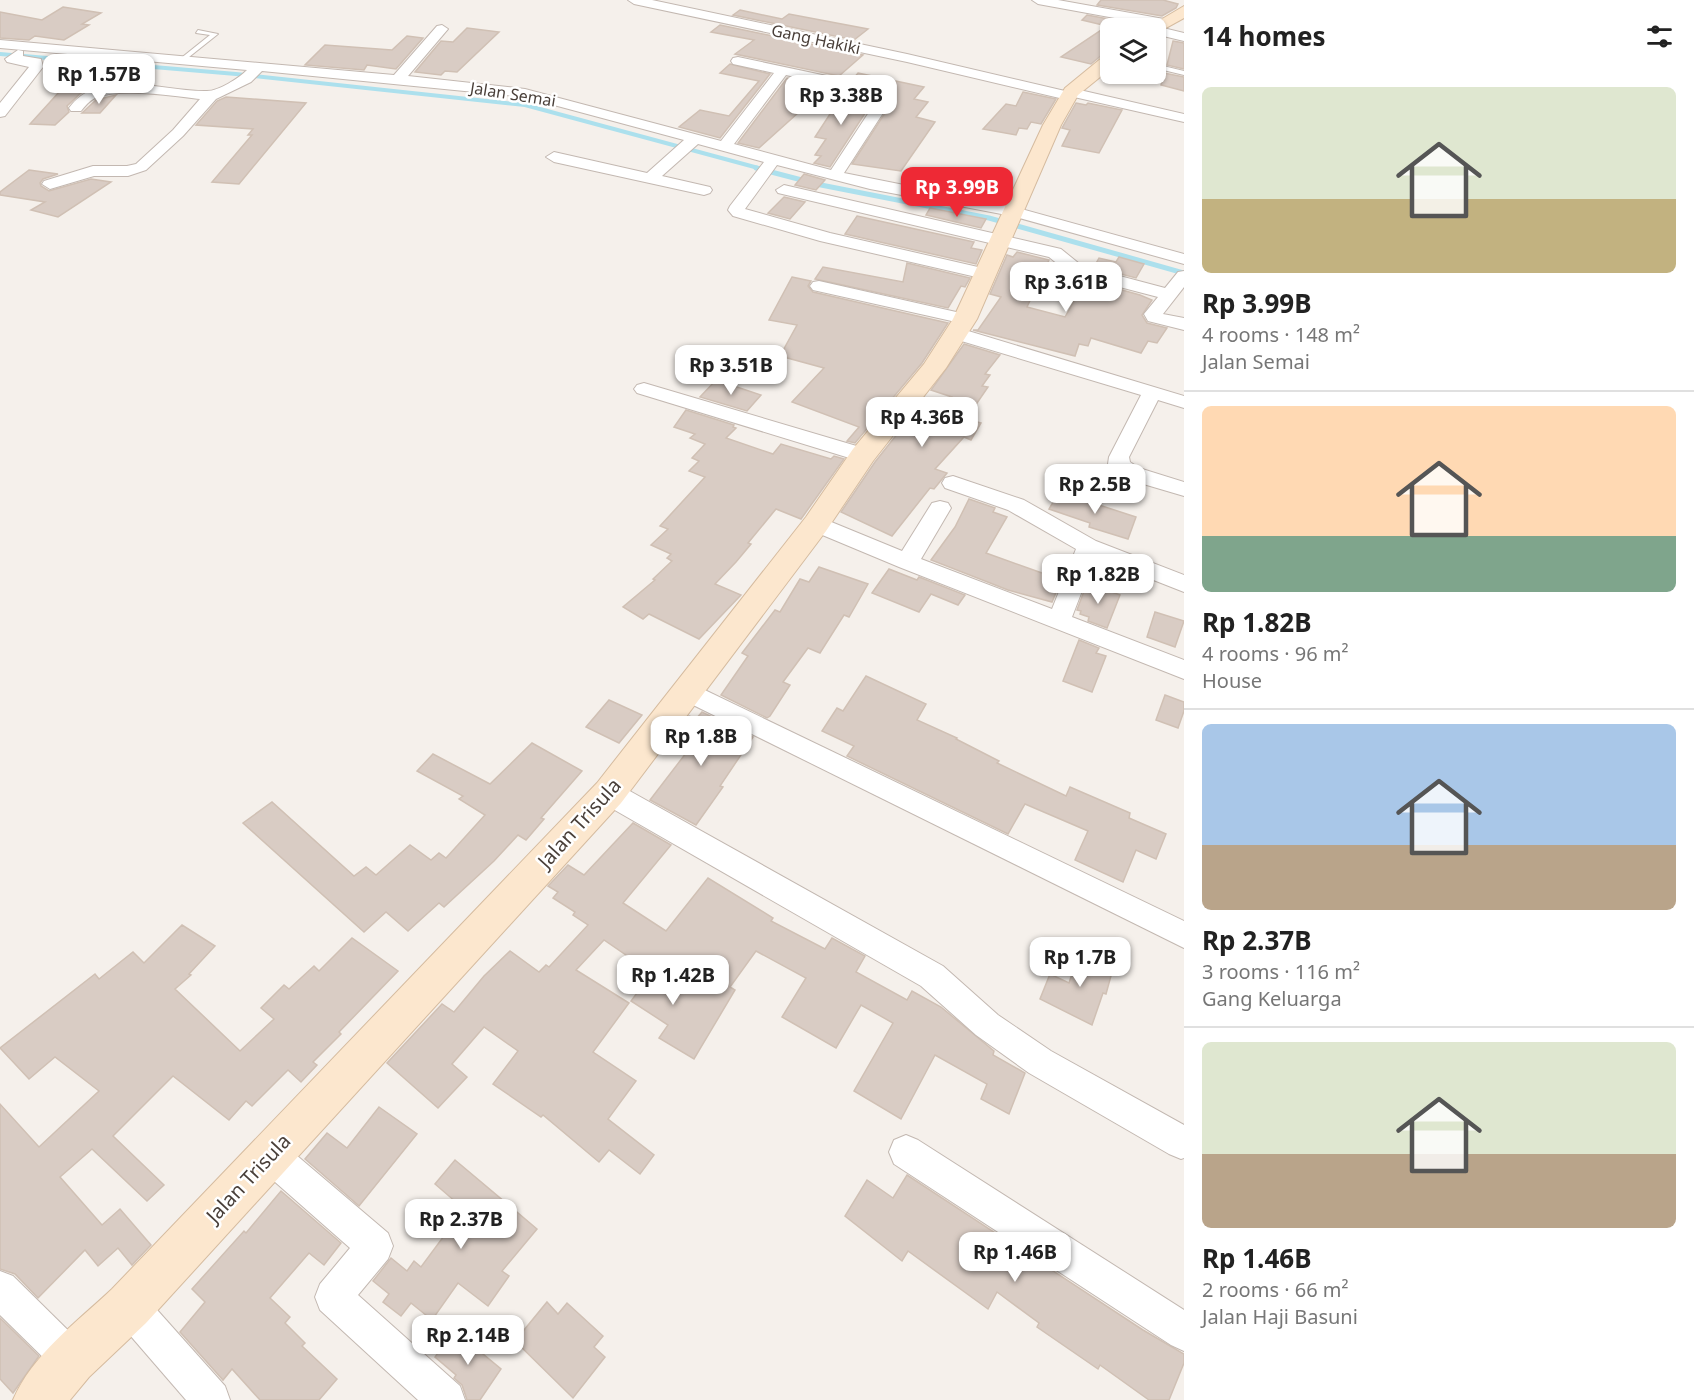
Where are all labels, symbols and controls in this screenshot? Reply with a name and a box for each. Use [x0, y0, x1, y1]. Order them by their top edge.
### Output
map controls [1100, 18, 1166, 84]
button: layers [1100, 18, 1166, 84]
text: 14 homes [1202, 18, 1326, 54]
street label: Gang Hakiki [769, 19, 863, 59]
icon: filters [1643, 20, 1676, 53]
pin: Rp 1.57B [37, 54, 161, 105]
text: Rp 1.57B [57, 60, 141, 87]
pin: Rp 3.38B [779, 75, 903, 126]
street label: Jalan Semai [467, 76, 557, 112]
text: Rp 3.38B [799, 81, 883, 108]
icon: home [1385, 126, 1493, 234]
pin: Rp 3.99B [895, 167, 1019, 218]
text: Rp 3.99B [915, 173, 999, 200]
pin: Rp 3.61B [1004, 262, 1128, 313]
text: Rp 3.61B [1024, 268, 1108, 295]
text: Rp 3.99B [1202, 285, 1311, 321]
text: 4 rooms · 148 m² [1202, 321, 1360, 348]
pin: Rp 3.51B [669, 345, 793, 396]
text: Jalan Semai [1202, 348, 1310, 375]
text: Rp 3.51B [689, 351, 773, 378]
pin: Rp 4.36B [860, 397, 984, 448]
text: Rp 4.36B [880, 403, 964, 430]
icon: home [1385, 445, 1493, 553]
pin: Rp 2.5B [1040, 464, 1150, 515]
text: Rp 2.5B [1059, 470, 1131, 497]
pin: Rp 1.82B [1036, 554, 1160, 605]
text: Rp 1.82B [1056, 560, 1140, 587]
text: Rp 1.82B [1202, 604, 1311, 640]
text: 4 rooms · 96 m² [1202, 640, 1349, 667]
text: House [1202, 667, 1262, 694]
pin: Rp 1.8B [646, 716, 756, 767]
text: Rp 1.8B [665, 722, 737, 749]
icon: home [1385, 763, 1493, 871]
street label: Jalan Trisula [530, 772, 627, 875]
text: Rp 2.37B [1202, 922, 1311, 958]
pin: Rp 1.7B [1025, 937, 1135, 988]
text: Rp 1.7B [1044, 943, 1116, 970]
pin: Rp 1.42B [611, 955, 735, 1006]
text: 3 rooms · 116 m² [1202, 958, 1360, 985]
text: Rp 1.42B [631, 961, 715, 988]
text: Gang Keluarga [1202, 985, 1342, 1012]
icon: home [1385, 1081, 1493, 1189]
street label: Jalan Trisula [198, 1128, 296, 1230]
pin: Rp 2.37B [399, 1199, 523, 1250]
text: Rp 2.37B [419, 1205, 503, 1232]
pin: Rp 1.46B [953, 1232, 1077, 1283]
text: Rp 1.46B [973, 1238, 1057, 1265]
text: Rp 1.46B [1202, 1240, 1311, 1276]
text: 2 rooms · 66 m² [1202, 1276, 1349, 1303]
text: Jalan Haji Basuni [1202, 1303, 1358, 1330]
pin: Rp 2.14B [406, 1315, 530, 1366]
text: Rp 2.14B [426, 1321, 510, 1348]

